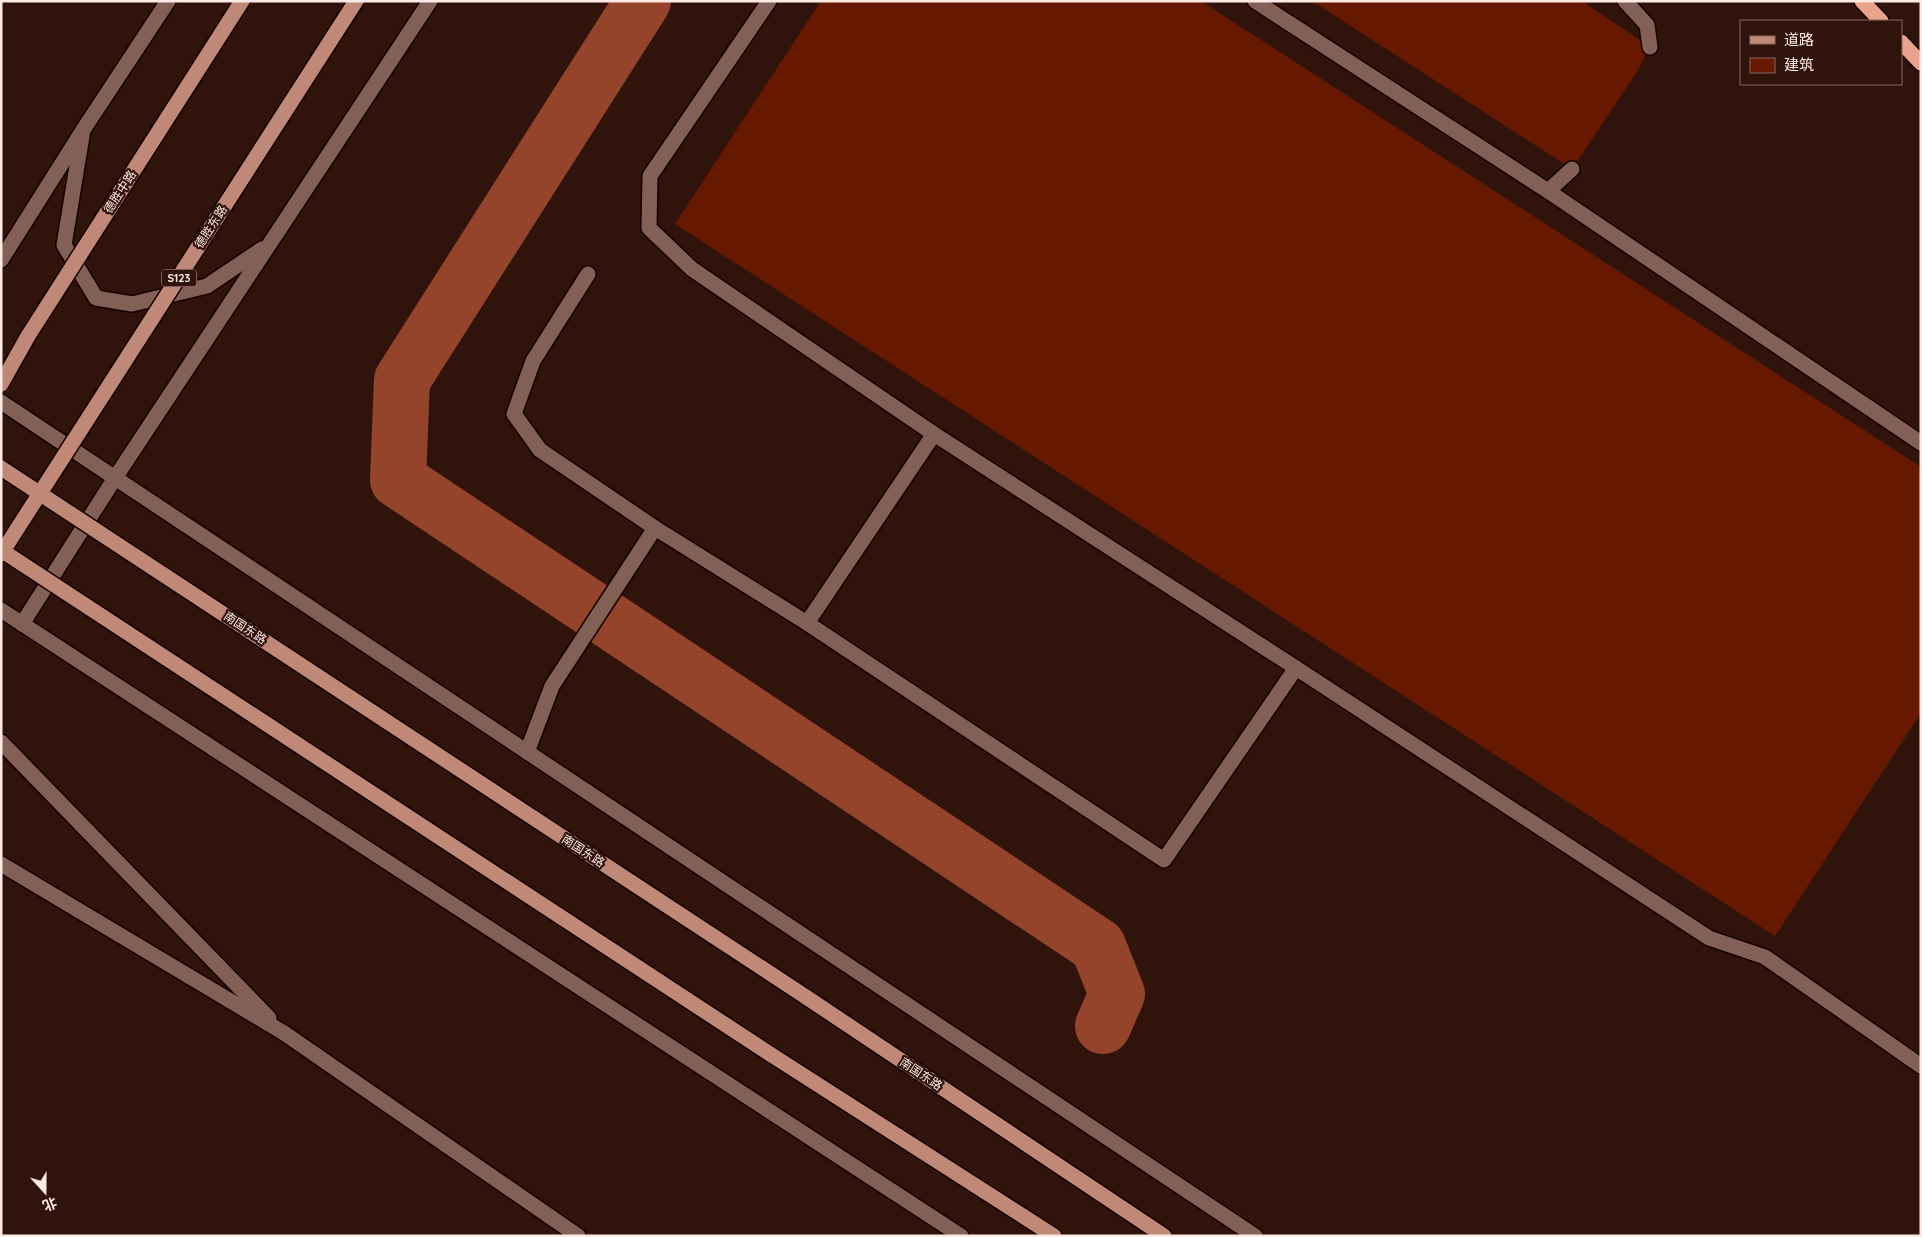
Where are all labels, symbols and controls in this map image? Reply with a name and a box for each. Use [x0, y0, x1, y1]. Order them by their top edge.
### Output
legend [1740, 20, 1902, 85]
text: 道路 [1784, 30, 1814, 49]
text: 建筑 [1784, 55, 1814, 74]
street label: 德胜中路 [100, 168, 139, 216]
street label: 德胜东路 [191, 203, 230, 251]
road number: S123 [162, 270, 196, 286]
street label: 南国东路 [221, 608, 269, 647]
street label: 南国东路 [559, 831, 607, 870]
street label: 南国东路 [897, 1054, 945, 1093]
north arrow [20, 1167, 70, 1217]
text: 北 [40, 1193, 59, 1215]

